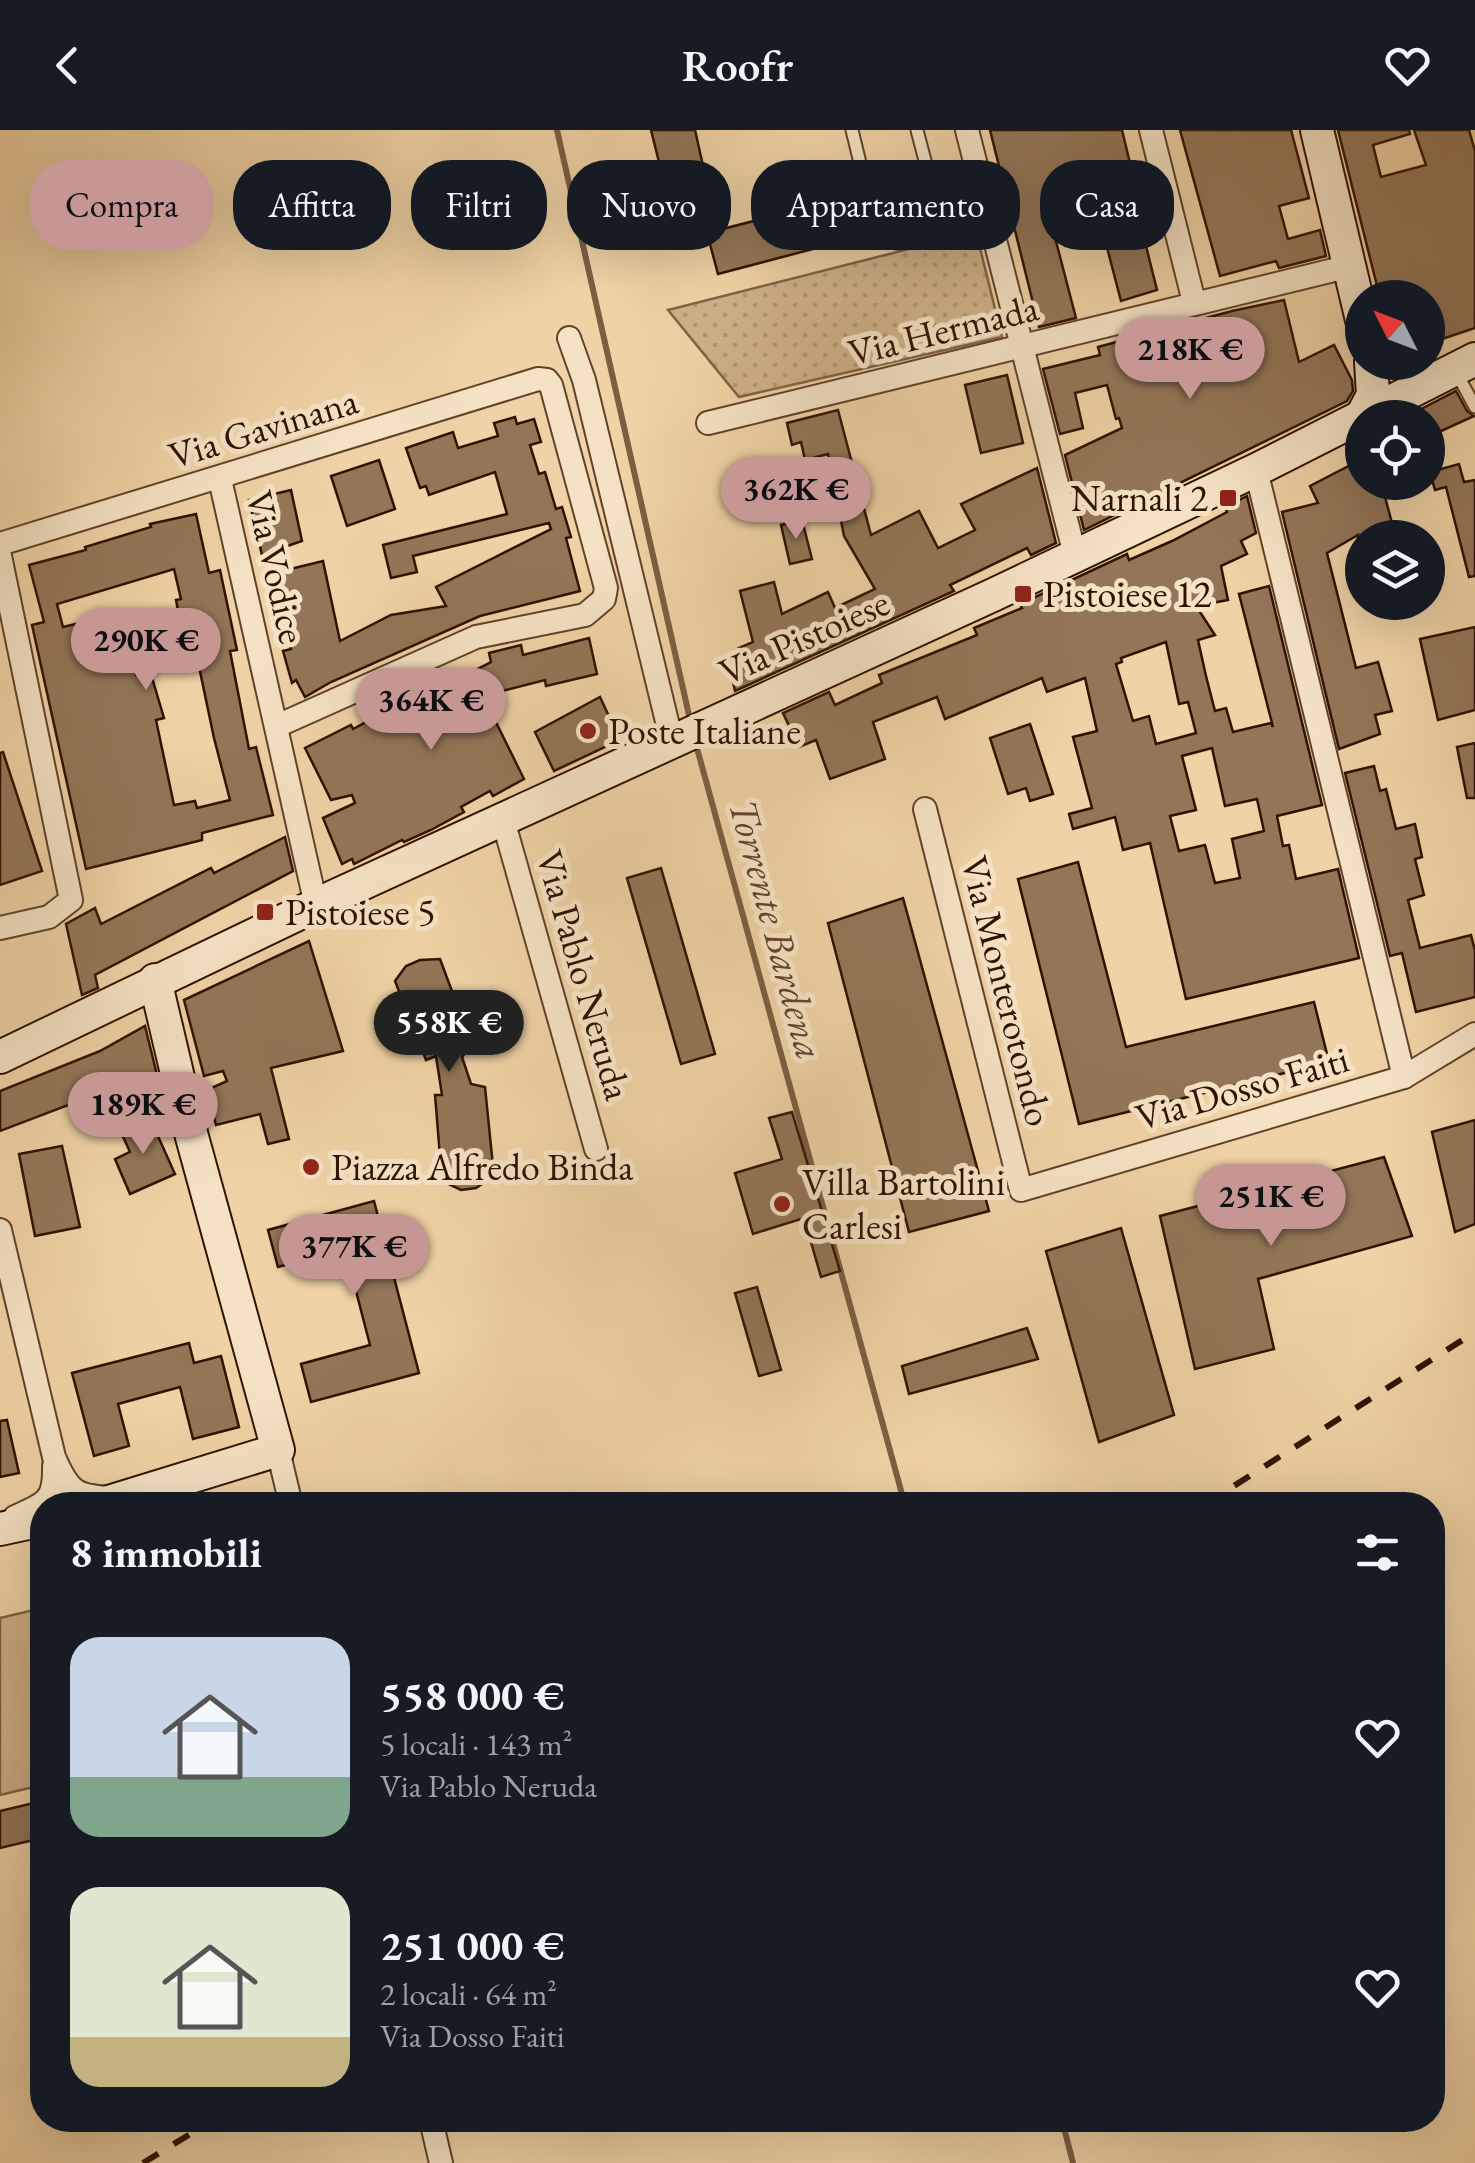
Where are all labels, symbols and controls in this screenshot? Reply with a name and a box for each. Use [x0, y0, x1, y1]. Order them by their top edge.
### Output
text: Roofr [682, 36, 793, 94]
icon: back [40, 38, 95, 93]
icon: heart [1380, 38, 1435, 93]
chip: Compra [30, 160, 213, 250]
chip: Affitta [233, 160, 391, 250]
chip: Filtri [411, 160, 547, 250]
chip: Nuovo [567, 160, 731, 250]
chip: Appartamento [751, 160, 1020, 250]
chip: Casa [1040, 160, 1174, 250]
north arrow [1345, 280, 1445, 380]
map controls [1345, 280, 1445, 620]
street label: Via Hermada [843, 282, 1044, 377]
pin: 218K € [1109, 317, 1271, 402]
text: 218K € [1137, 328, 1243, 370]
street label: Via Gavinana [162, 375, 364, 480]
button: locate [1345, 400, 1445, 500]
pin: 362K € [715, 457, 877, 542]
text: 362K € [743, 468, 849, 510]
place label: Narnali 2 [1071, 473, 1208, 522]
street label: Via Vodice [235, 486, 318, 648]
marker: Narnali 2 [1217, 487, 1239, 509]
button: layers [1345, 520, 1445, 620]
place label: Pistoiese 12 [1043, 569, 1212, 618]
street label: Via Pistoiese [711, 577, 897, 696]
marker: Pistoiese 12 [1012, 583, 1034, 605]
pin: 290K € [65, 608, 227, 693]
text: 290K € [93, 619, 199, 661]
pin: 364K € [350, 668, 512, 753]
text: 364K € [378, 679, 484, 721]
place label: Poste Italiane [608, 706, 801, 755]
marker: Poste Italiane [577, 720, 599, 742]
water label: Torrente Bardena [717, 793, 837, 1065]
street label: Via Pablo Neruda [525, 844, 644, 1106]
street label: Via Monterotondo [950, 851, 1065, 1131]
place label: Pistoiese 5 [285, 887, 435, 936]
marker: Pistoiese 5 [254, 901, 276, 923]
pin: 558K € [368, 990, 530, 1075]
text: 558K € [396, 1001, 502, 1043]
street label: Via Dosso Faiti [1130, 1034, 1354, 1141]
pin: 189K € [62, 1072, 224, 1157]
text: 189K € [90, 1083, 196, 1125]
place label: Piazza Alfredo Binda [331, 1142, 634, 1191]
marker: Piazza Alfredo Binda [300, 1156, 322, 1178]
place label: Villa Bartolini Carlesi [802, 1157, 1005, 1250]
pin: 251K € [1190, 1164, 1352, 1249]
text: 251K € [1218, 1175, 1324, 1217]
marker: Villa Bartolini Carlesi [771, 1193, 793, 1215]
pin: 377K € [273, 1214, 435, 1299]
text: 377K € [301, 1225, 407, 1267]
text: 8 immobili [70, 1525, 262, 1580]
icon: filters [1350, 1525, 1405, 1580]
text: 558 000 € [380, 1668, 564, 1723]
icon: home [150, 1677, 270, 1797]
icon: heart [1350, 1710, 1405, 1765]
text: 5 locali · 143 m² [380, 1723, 572, 1765]
text: Via Pablo Neruda [380, 1765, 597, 1807]
text: 251 000 € [380, 1918, 564, 1973]
icon: home [150, 1927, 270, 2047]
icon: heart [1350, 1960, 1405, 2015]
text: 2 locali · 64 m² [380, 1973, 557, 2015]
text: Via Dosso Faiti [380, 2015, 565, 2057]

